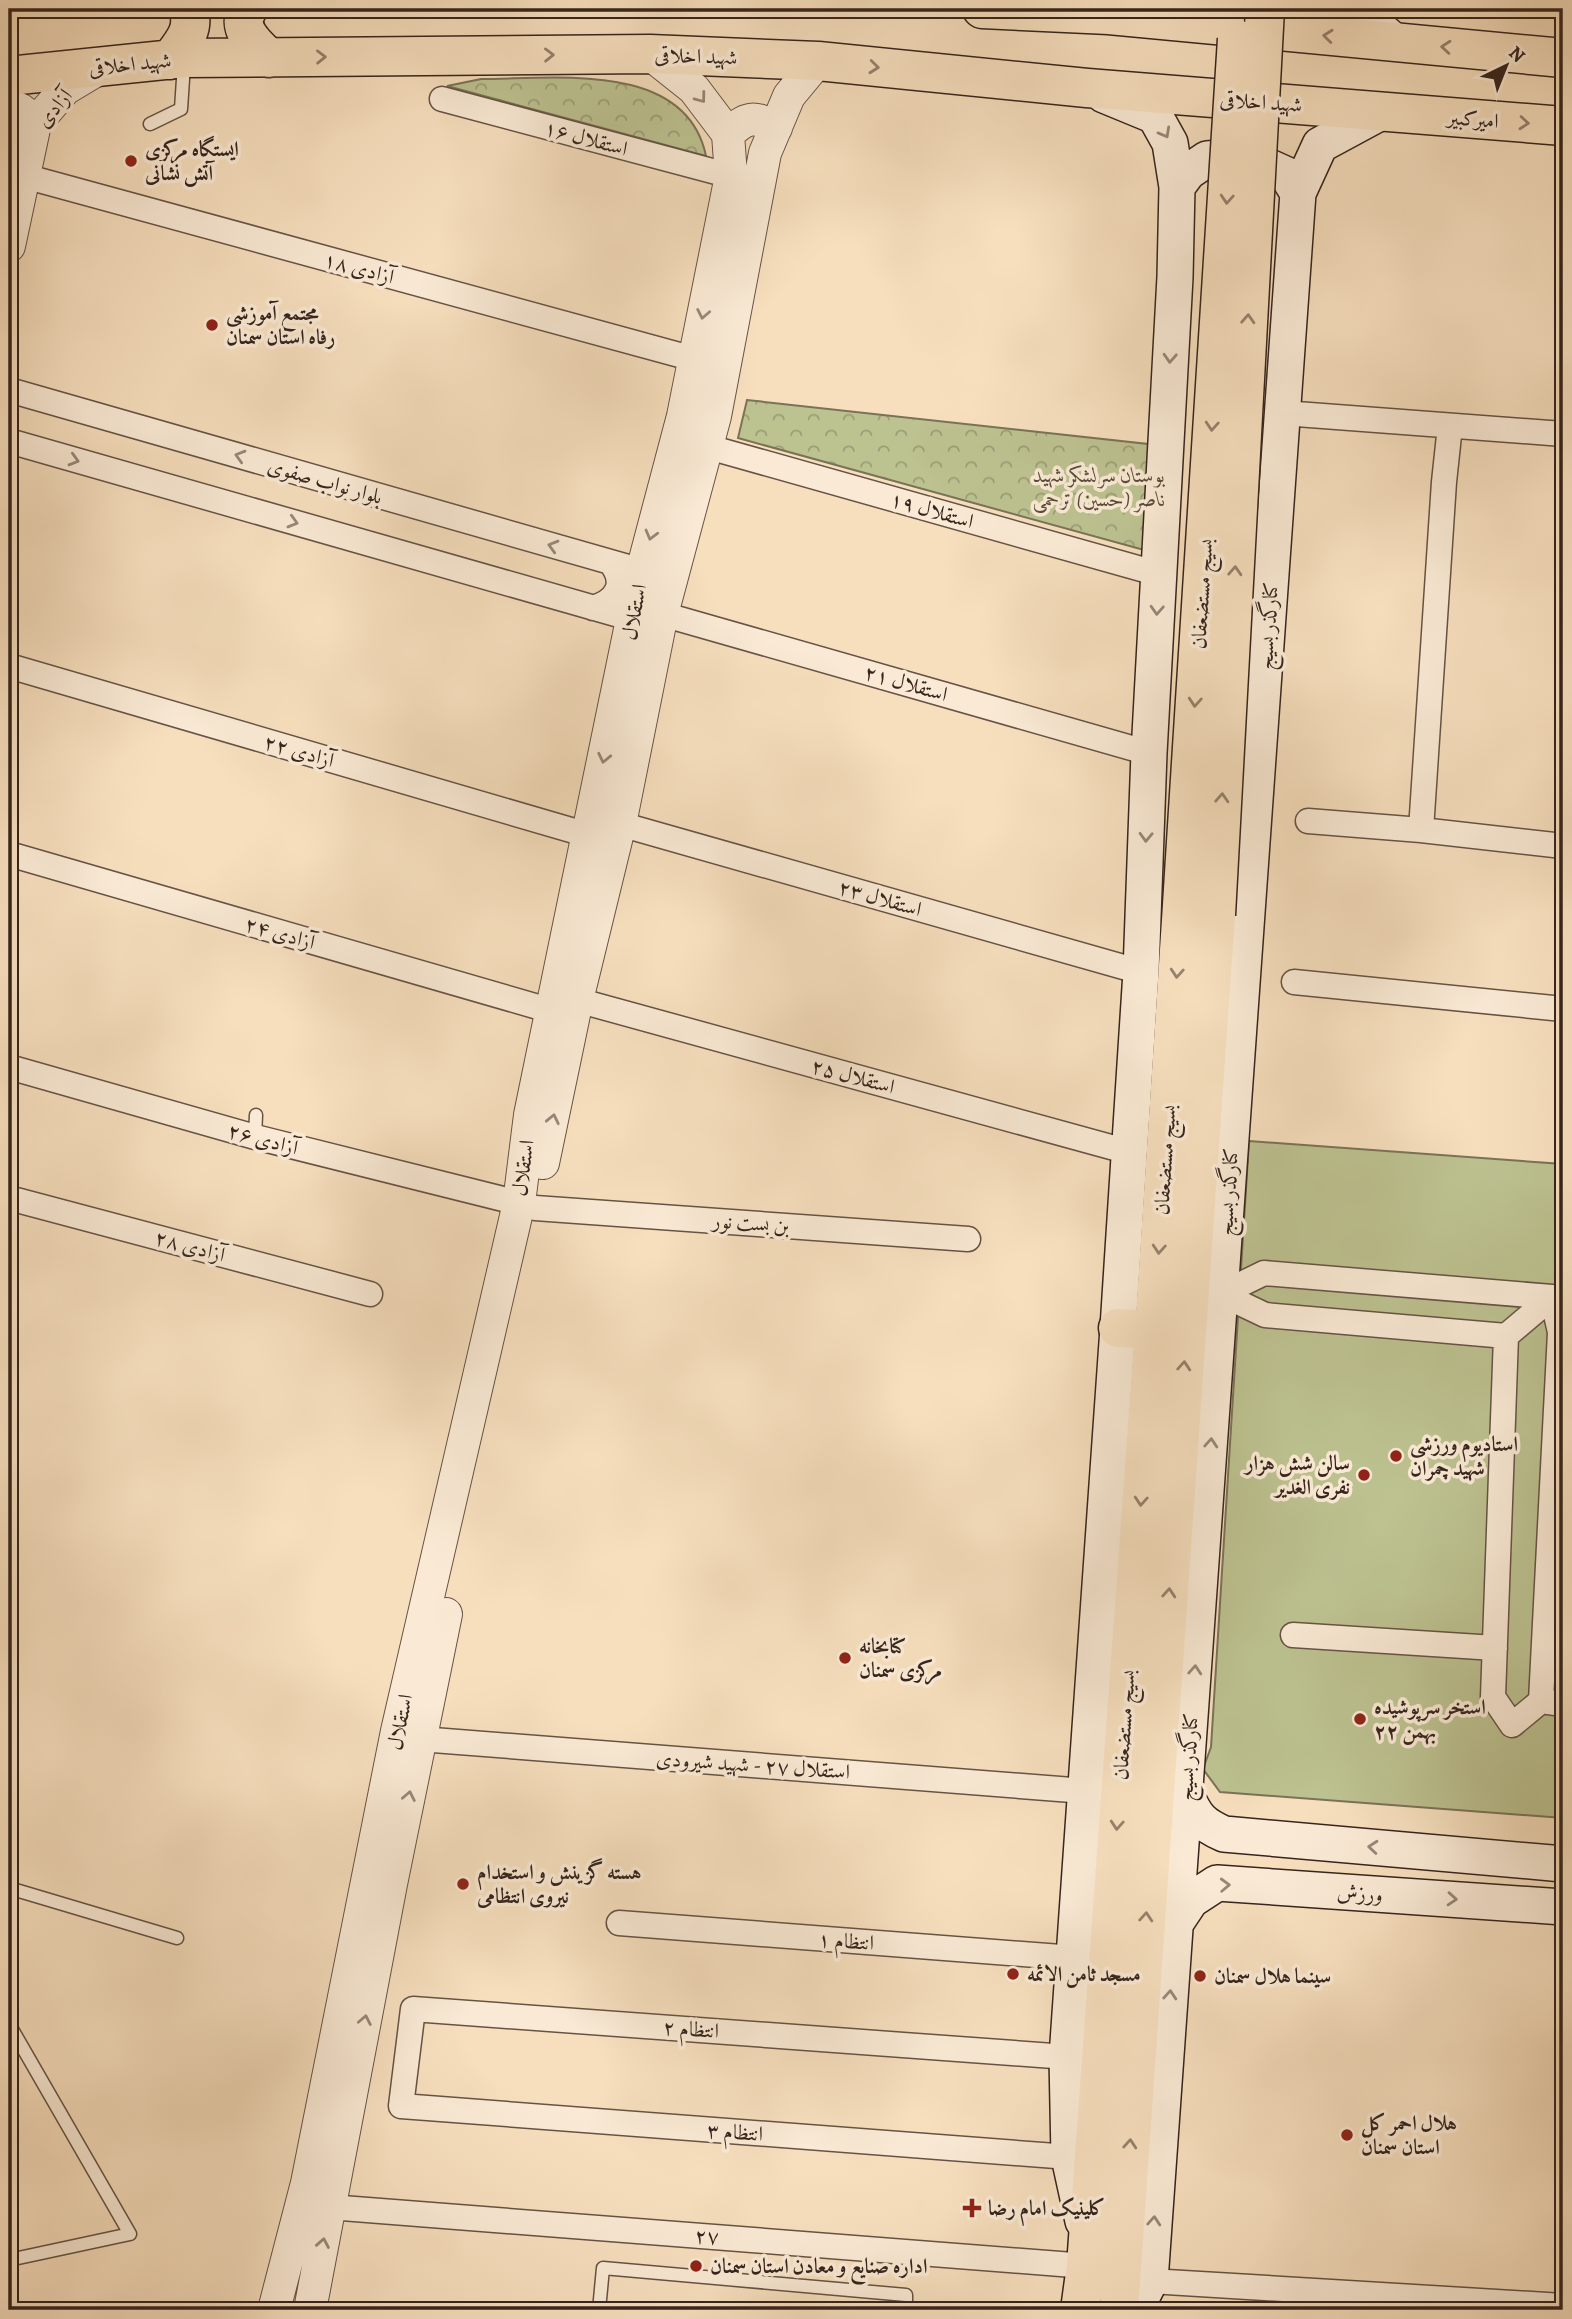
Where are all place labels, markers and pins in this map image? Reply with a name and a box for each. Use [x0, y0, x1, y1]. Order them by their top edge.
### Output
place label: ایستگاه مرکزی آتش نشانی [144, 135, 239, 187]
marker: ایستگاه مرکزی آتش نشانی [123, 153, 139, 169]
place label: مجتمع آموزشی رفاه استان سمنان [226, 299, 335, 351]
marker: مجتمع آموزشی رفاه استان سمنان [204, 317, 220, 333]
place label: استادیوم ورزشی شهید چمران [1410, 1430, 1518, 1482]
marker: استادیوم ورزشی شهید چمران [1388, 1448, 1404, 1464]
place label: سالن شش هزار نفری الغدیر [1243, 1449, 1350, 1501]
marker: سالن شش هزار نفری الغدیر [1356, 1467, 1372, 1483]
place label: کتابخانه مرکزی سمنان [859, 1632, 942, 1685]
marker: کتابخانه مرکزی سمنان [837, 1650, 853, 1666]
place label: استخر سرپوشیده ۲۲ بهمن [1374, 1693, 1486, 1745]
marker: استخر سرپوشیده ۲۲ بهمن [1352, 1711, 1368, 1727]
place label: هسته گزینش و استخدام نیروی انتظامی [476, 1858, 641, 1910]
marker: هسته گزینش و استخدام نیروی انتظامی [455, 1876, 471, 1892]
place label: مسجد ثامن الائمه [1027, 1960, 1141, 1988]
place label: سینما هلال سمنان [1214, 1962, 1331, 1990]
marker: مسجد ثامن الائمه [1005, 1966, 1021, 1982]
marker: سینما هلال سمنان [1192, 1968, 1208, 1984]
place label: هلال احمر کل استان سمنان [1361, 2109, 1457, 2161]
marker: هلال احمر کل استان سمنان [1339, 2127, 1355, 2143]
place label: کلینیک امام رضا [988, 2194, 1106, 2227]
marker: کلینیک امام رضا [962, 2198, 982, 2218]
place label: اداره صنایع و معادن استان سمنان [710, 2252, 927, 2285]
marker: اداره صنایع و معادن استان سمنان [688, 2258, 704, 2274]

